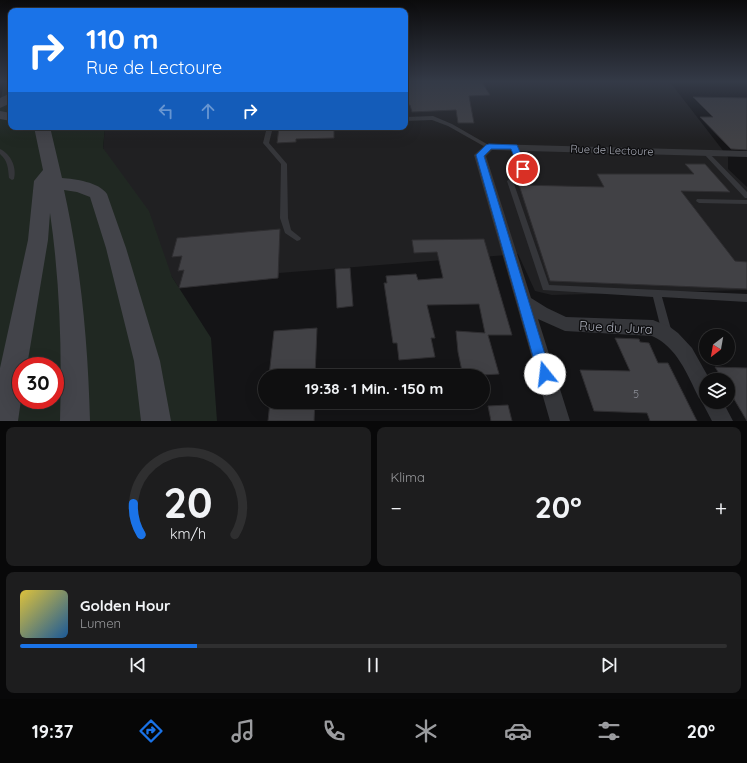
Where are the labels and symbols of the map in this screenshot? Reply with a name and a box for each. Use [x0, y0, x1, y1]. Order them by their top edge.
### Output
street label: Rue de Lectoure [570, 142, 654, 158]
pin [506, 152, 540, 186]
street label: Rue du Jura [579, 317, 653, 337]
north arrow [699, 329, 735, 365]
position arrow [524, 353, 566, 395]
speed limit sign: 30 [12, 357, 64, 409]
house number: 5 [633, 387, 639, 401]

